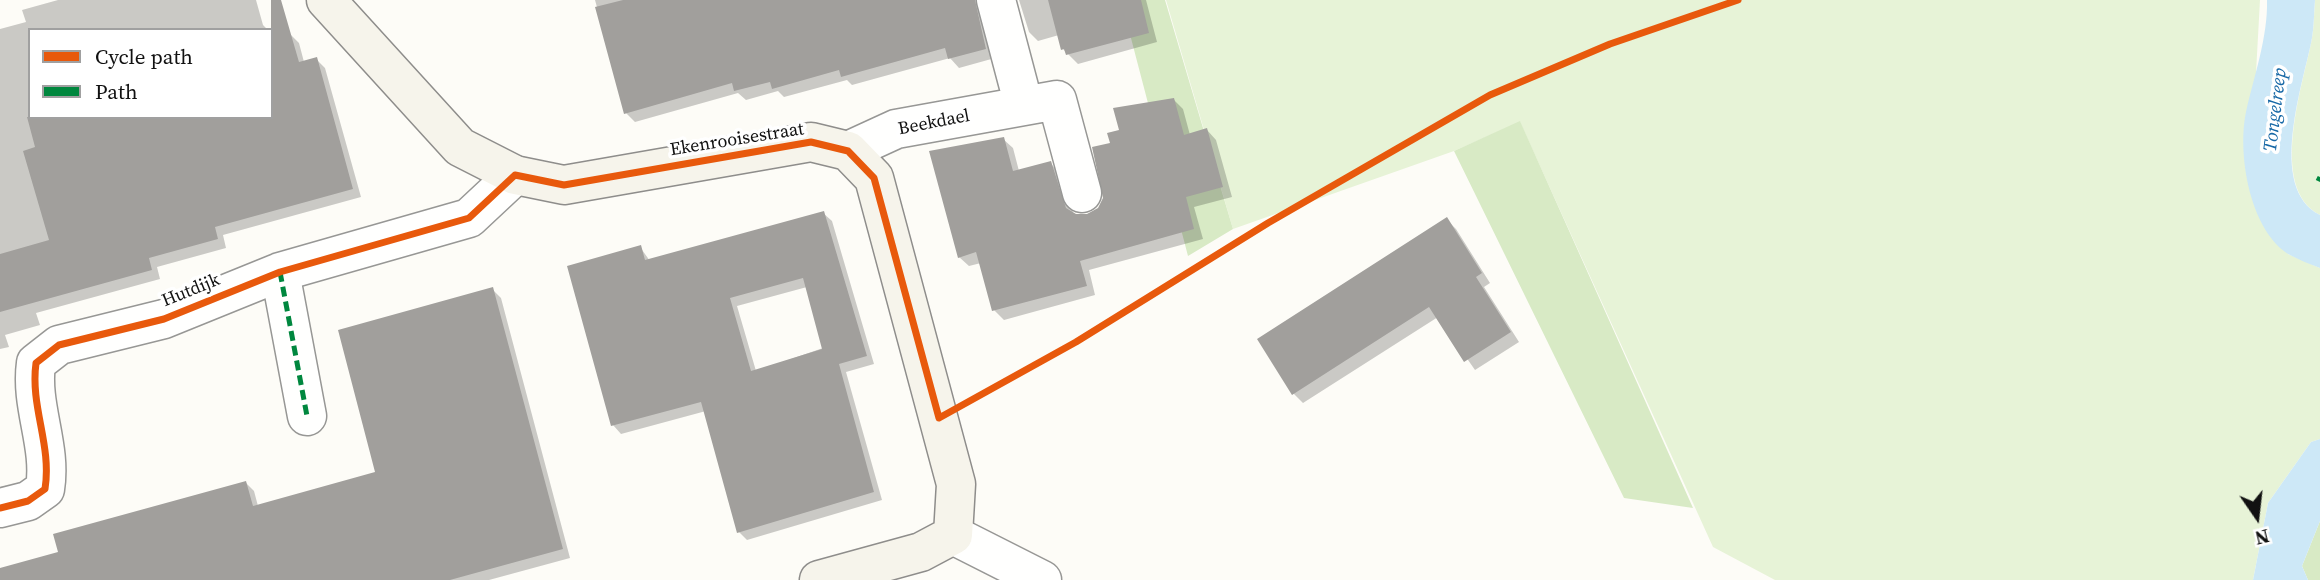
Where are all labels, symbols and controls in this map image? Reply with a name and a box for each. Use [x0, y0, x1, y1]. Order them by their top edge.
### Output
legend [28, 28, 273, 119]
text: Cycle path [95, 42, 193, 71]
water label: Tongelreep [2260, 67, 2292, 153]
text: Path [95, 77, 138, 106]
street label: Beekdael [896, 105, 972, 141]
street label: Ekenrooisestraat [669, 119, 805, 161]
street label: Hutdijk [159, 270, 223, 312]
north arrow [2222, 482, 2292, 552]
text: N [2252, 523, 2272, 552]

